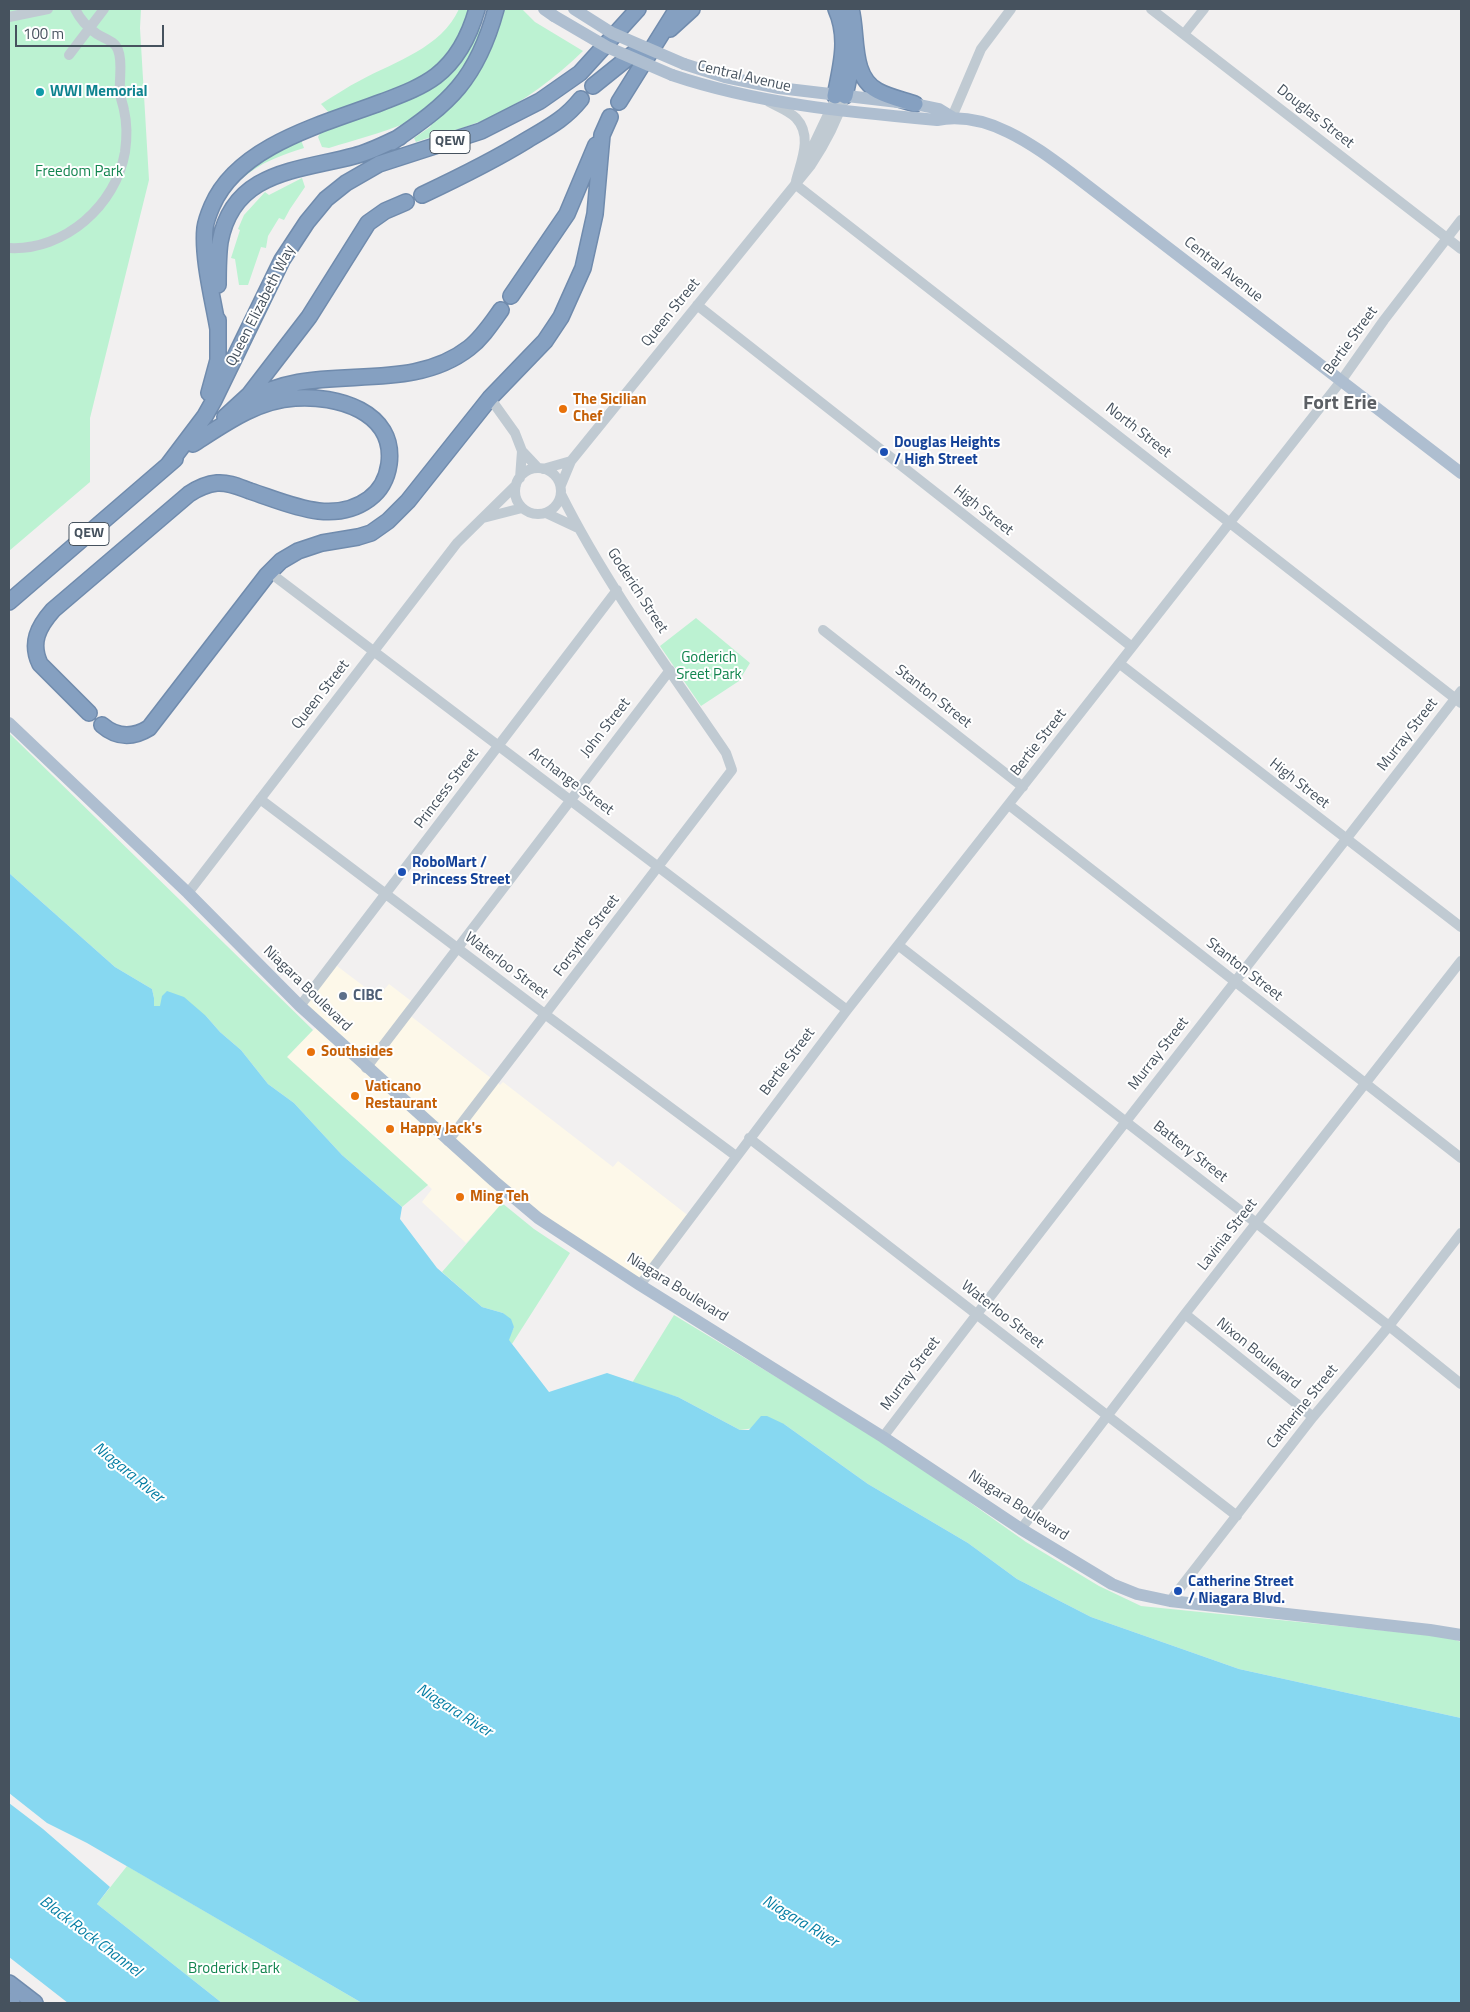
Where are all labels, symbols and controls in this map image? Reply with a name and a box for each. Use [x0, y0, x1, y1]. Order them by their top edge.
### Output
scale bar [18, 15, 166, 47]
text: 100 m [23, 22, 64, 45]
street label: Central Avenue [696, 58, 792, 96]
street label: Douglas Street [1273, 81, 1357, 153]
place label: WWI Memorial [50, 83, 148, 101]
marker: WWI Memorial [34, 86, 46, 98]
road number: QEW [430, 130, 470, 154]
park label: Freedom Park [35, 163, 123, 181]
street label: Central Avenue [1180, 234, 1266, 306]
street label: Queen Elizabeth Way [223, 242, 299, 370]
street label: Queen Street [638, 275, 704, 351]
street label: Bertie Street [1320, 303, 1382, 379]
place label: The Sicilian Chef [573, 391, 647, 426]
district label: Fort Erie [1303, 392, 1377, 416]
street label: North Street [1102, 400, 1174, 462]
marker: The Sicilian Chef [557, 403, 569, 415]
place label: Douglas Heights / High Street [894, 434, 1000, 469]
marker: Douglas Heights / High Street [878, 446, 890, 458]
street label: High Street [949, 482, 1017, 540]
road number: QEW [69, 522, 109, 546]
street label: Goderich Street [603, 545, 671, 637]
park label: Goderich Sreet Park [676, 649, 742, 684]
street label: Queen Street [288, 657, 354, 733]
street label: Stanton Street [891, 662, 975, 732]
street label: John Street [577, 695, 635, 761]
street label: Murray Street [1374, 695, 1442, 775]
street label: Bertie Street [1007, 706, 1071, 780]
street label: Archange Street [525, 744, 617, 820]
street label: Princess Street [411, 746, 483, 832]
street label: High Street [1265, 755, 1333, 813]
place label: RoboMart / Princess Street [412, 854, 510, 889]
marker: RoboMart / Princess Street [396, 866, 408, 878]
street label: Forsythe Street [550, 892, 624, 980]
street label: Waterloo Street [461, 929, 551, 1003]
street label: Stanton Street [1202, 935, 1286, 1005]
street label: Niagara Boulevard [259, 942, 355, 1036]
place label: CIBC [353, 987, 383, 1005]
marker: CIBC [337, 990, 349, 1002]
street label: Murray Street [1125, 1014, 1193, 1094]
street label: Bertie Street [757, 1025, 819, 1099]
place label: Southsides [321, 1043, 393, 1061]
marker: Southsides [305, 1046, 317, 1058]
place label: Vaticano Restaurant [365, 1078, 437, 1113]
marker: Vaticano Restaurant [349, 1090, 361, 1102]
street label: Battery Street [1149, 1117, 1231, 1187]
place label: Happy Jack's [400, 1120, 482, 1138]
marker: Happy Jack's [384, 1123, 396, 1135]
place label: Ming Teh [470, 1188, 529, 1206]
marker: Ming Teh [454, 1191, 466, 1203]
street label: Lavinia Street [1194, 1196, 1262, 1274]
street label: Niagara Boulevard [623, 1250, 731, 1326]
street label: Waterloo Street [957, 1277, 1047, 1353]
street label: Nixon Boulevard [1212, 1315, 1304, 1393]
street label: Murray Street [877, 1334, 945, 1414]
street label: Catherine Street [1264, 1361, 1342, 1453]
water label: Niagara River [89, 1439, 167, 1507]
street label: Niagara Boulevard [965, 1467, 1071, 1545]
place label: Catherine Street / Niagara Blvd. [1188, 1573, 1294, 1608]
marker: Catherine Street / Niagara Blvd. [1172, 1585, 1184, 1597]
water label: Niagara River [413, 1680, 495, 1742]
water label: Black Rock Channel [35, 1892, 145, 1982]
water label: Niagara River [759, 1892, 841, 1952]
park label: Broderick Park [188, 1960, 280, 1978]

